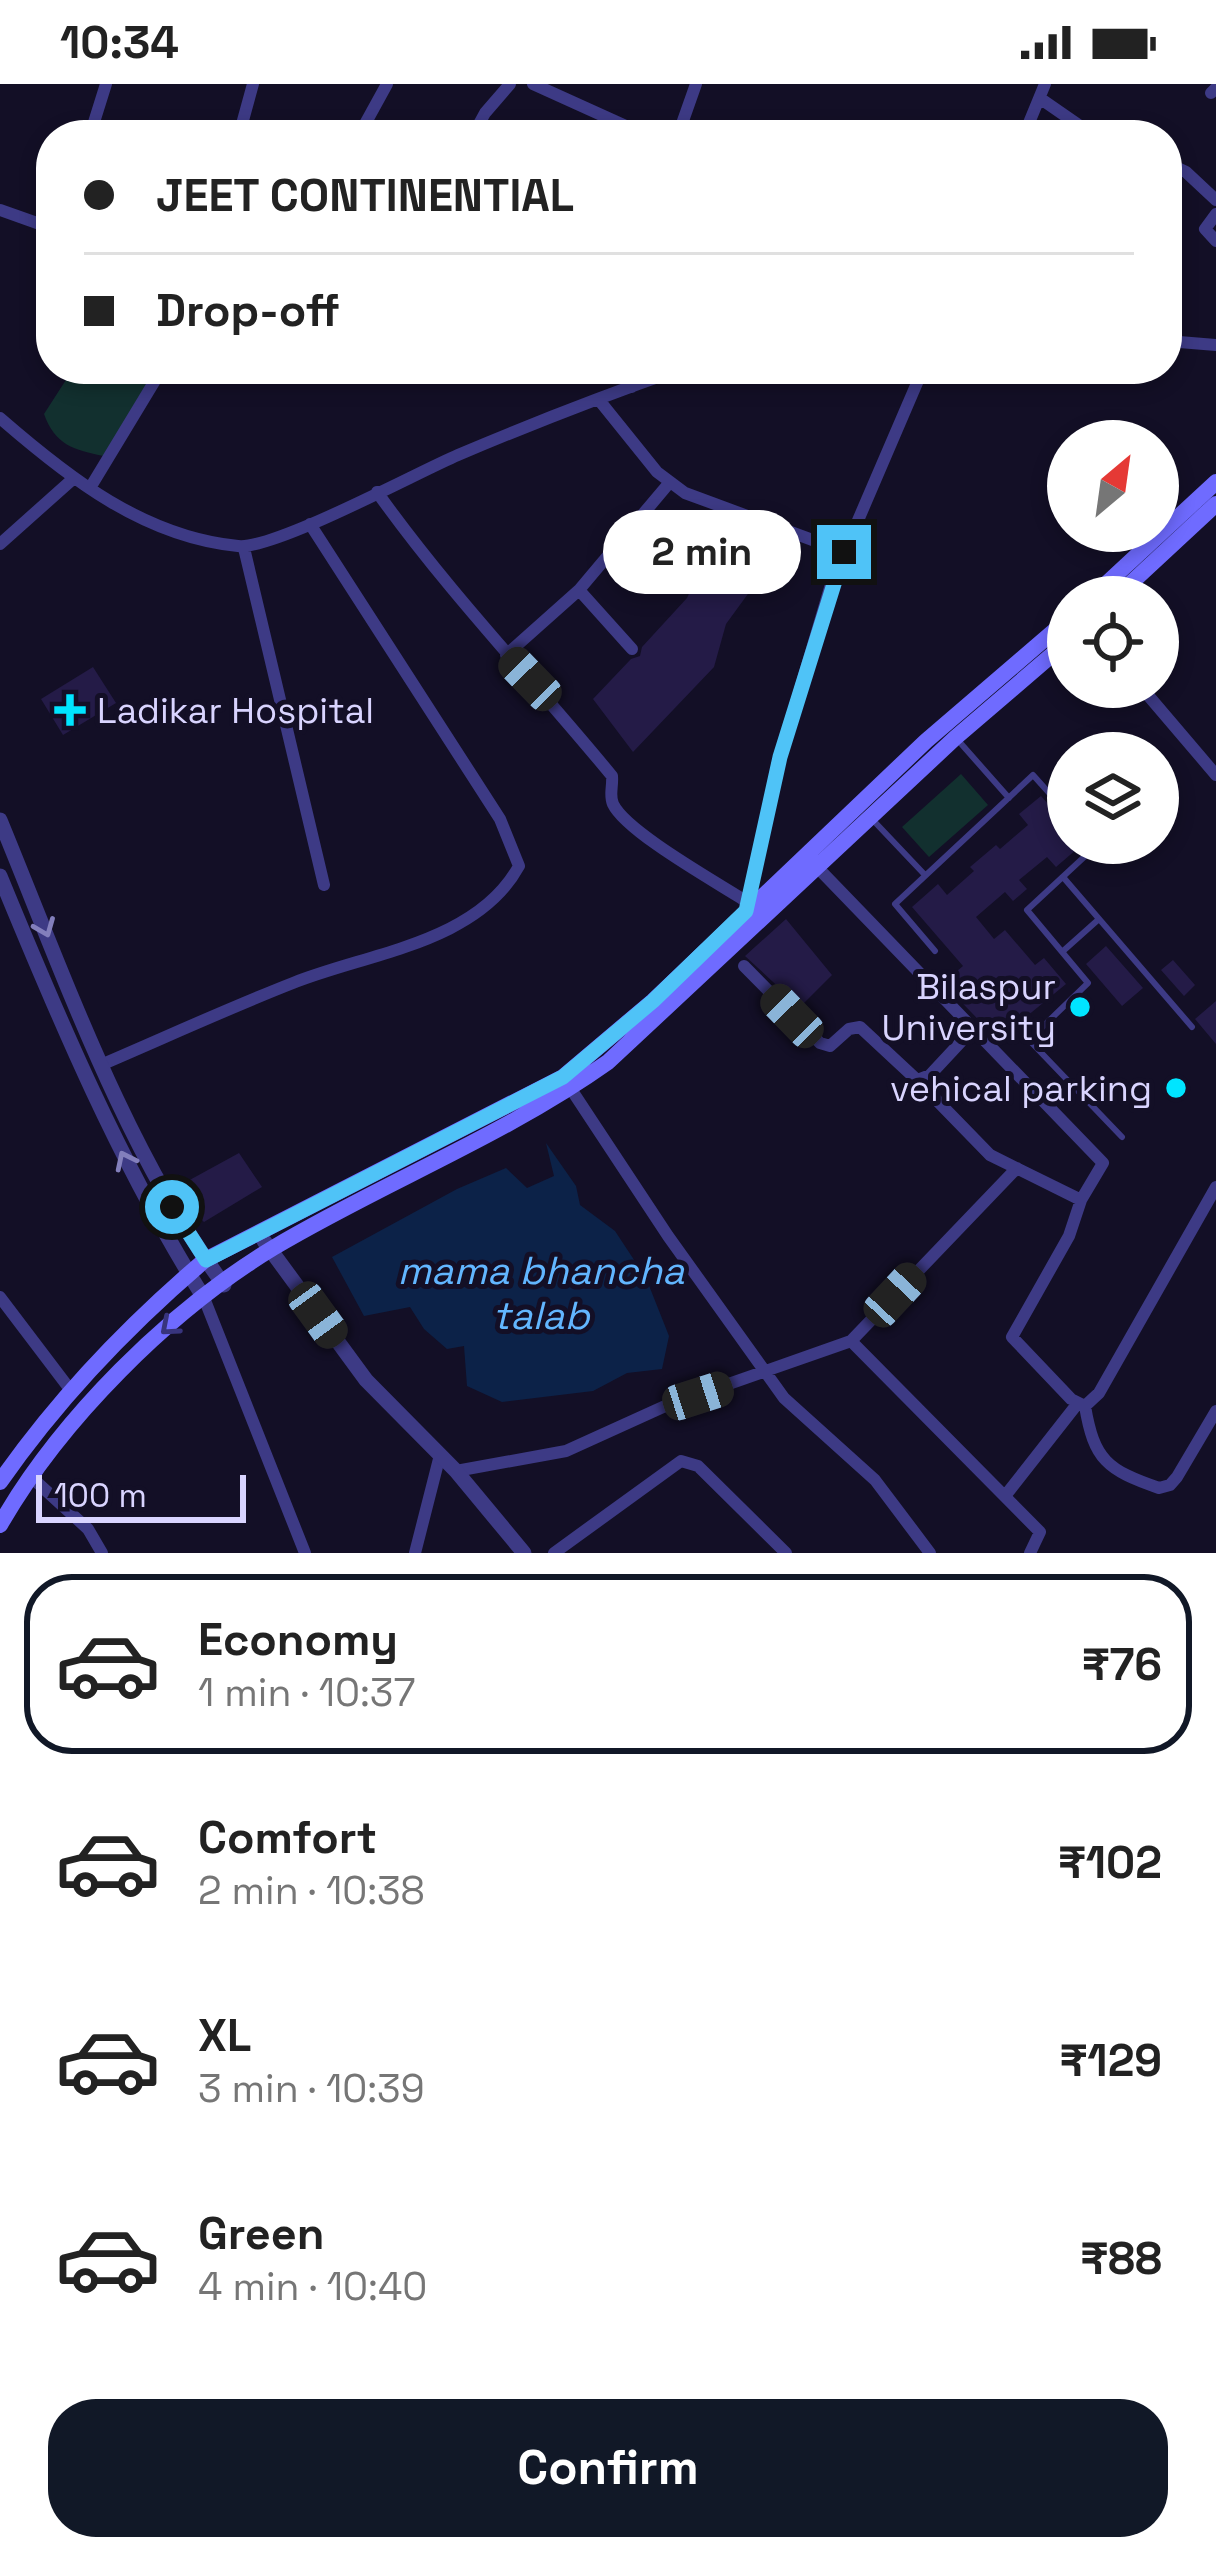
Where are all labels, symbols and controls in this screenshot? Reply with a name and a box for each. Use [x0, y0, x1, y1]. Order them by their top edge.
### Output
text: 10:34 [60, 14, 179, 71]
text: JEET CONTINENTIAL [156, 167, 574, 224]
text: Drop-off [156, 282, 340, 339]
north arrow [1047, 420, 1179, 552]
map controls [1047, 420, 1179, 864]
callout: 2 min [604, 510, 802, 594]
route end [817, 525, 871, 579]
text: 2 min [652, 527, 752, 576]
button: locate [1047, 576, 1179, 708]
car [492, 641, 568, 717]
place label: Ladikar Hospital [97, 688, 374, 734]
marker: Ladikar Hospital [54, 694, 86, 726]
button: layers [1047, 732, 1179, 864]
one-way arrow [31, 917, 55, 938]
place label: Bilaspur University [882, 964, 1056, 1051]
car [754, 978, 830, 1054]
marker: Bilaspur University [1067, 994, 1093, 1020]
place label: vehical parking [890, 1066, 1152, 1112]
marker: vehical parking [1163, 1075, 1189, 1101]
one-way arrow [116, 1151, 139, 1173]
route start [145, 1180, 199, 1234]
water label: mama bhancha talab [398, 1246, 685, 1340]
car [857, 1256, 933, 1334]
car [282, 1275, 354, 1355]
one-way arrow [161, 1313, 183, 1334]
car [658, 1368, 738, 1424]
scale bar [36, 1469, 246, 1522]
text: 100 m [54, 1475, 147, 1517]
icon: car [54, 1610, 162, 1718]
text: Economy [198, 1611, 398, 1668]
text: ₹76 [1081, 1636, 1162, 1693]
text: 1 min · 10:37 [198, 1668, 415, 1717]
icon: car [54, 1808, 162, 1916]
text: Comfort [198, 1809, 377, 1866]
text: ₹102 [1058, 1834, 1162, 1891]
text: 2 min · 10:38 [198, 1866, 425, 1915]
icon: car [54, 2006, 162, 2114]
text: XL [198, 2007, 251, 2064]
text: ₹129 [1059, 2032, 1162, 2089]
text: 3 min · 10:39 [198, 2064, 425, 2113]
icon: car [54, 2204, 162, 2312]
text: Green [198, 2205, 324, 2262]
text: ₹88 [1080, 2230, 1162, 2287]
text: 4 min · 10:40 [198, 2262, 427, 2311]
button: Confirm [48, 2399, 1168, 2537]

